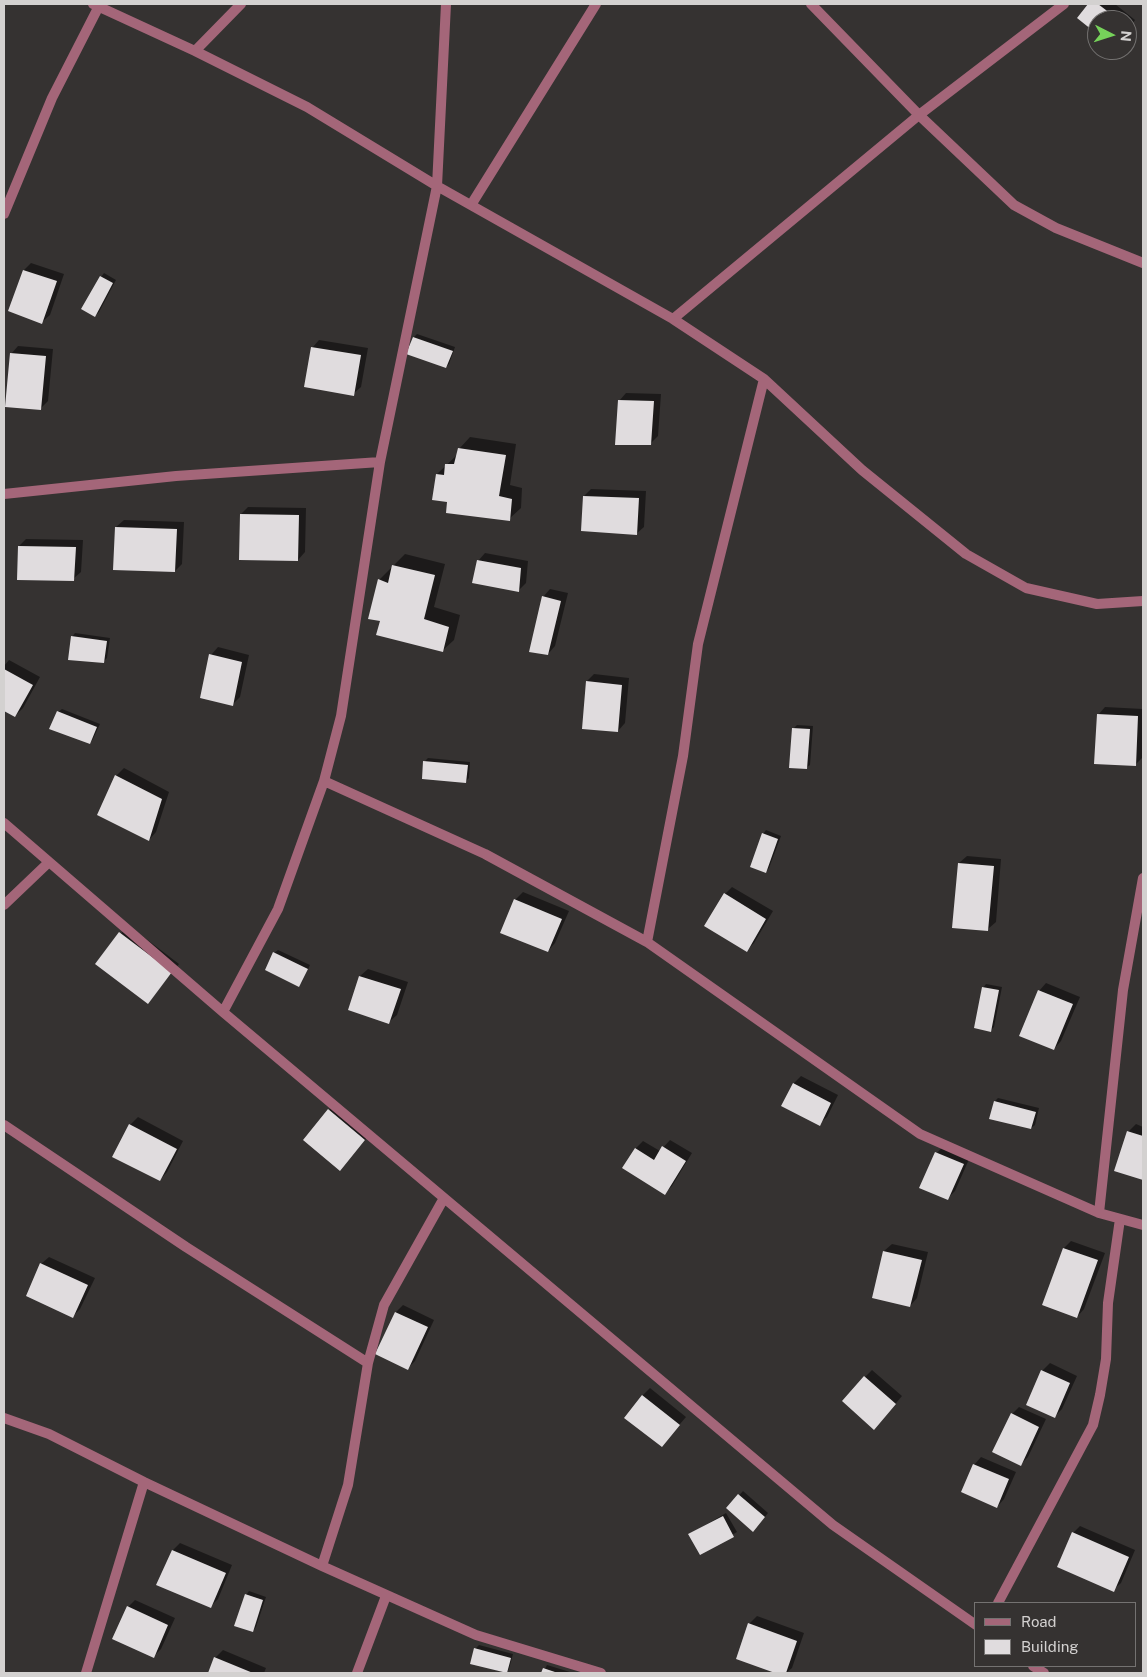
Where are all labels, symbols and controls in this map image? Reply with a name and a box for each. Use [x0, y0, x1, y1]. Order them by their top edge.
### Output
north arrow [1087, 10, 1137, 60]
text: N [1118, 30, 1134, 42]
legend [974, 1602, 1137, 1667]
text: Road [1021, 1613, 1057, 1630]
text: Building [1021, 1638, 1079, 1655]

